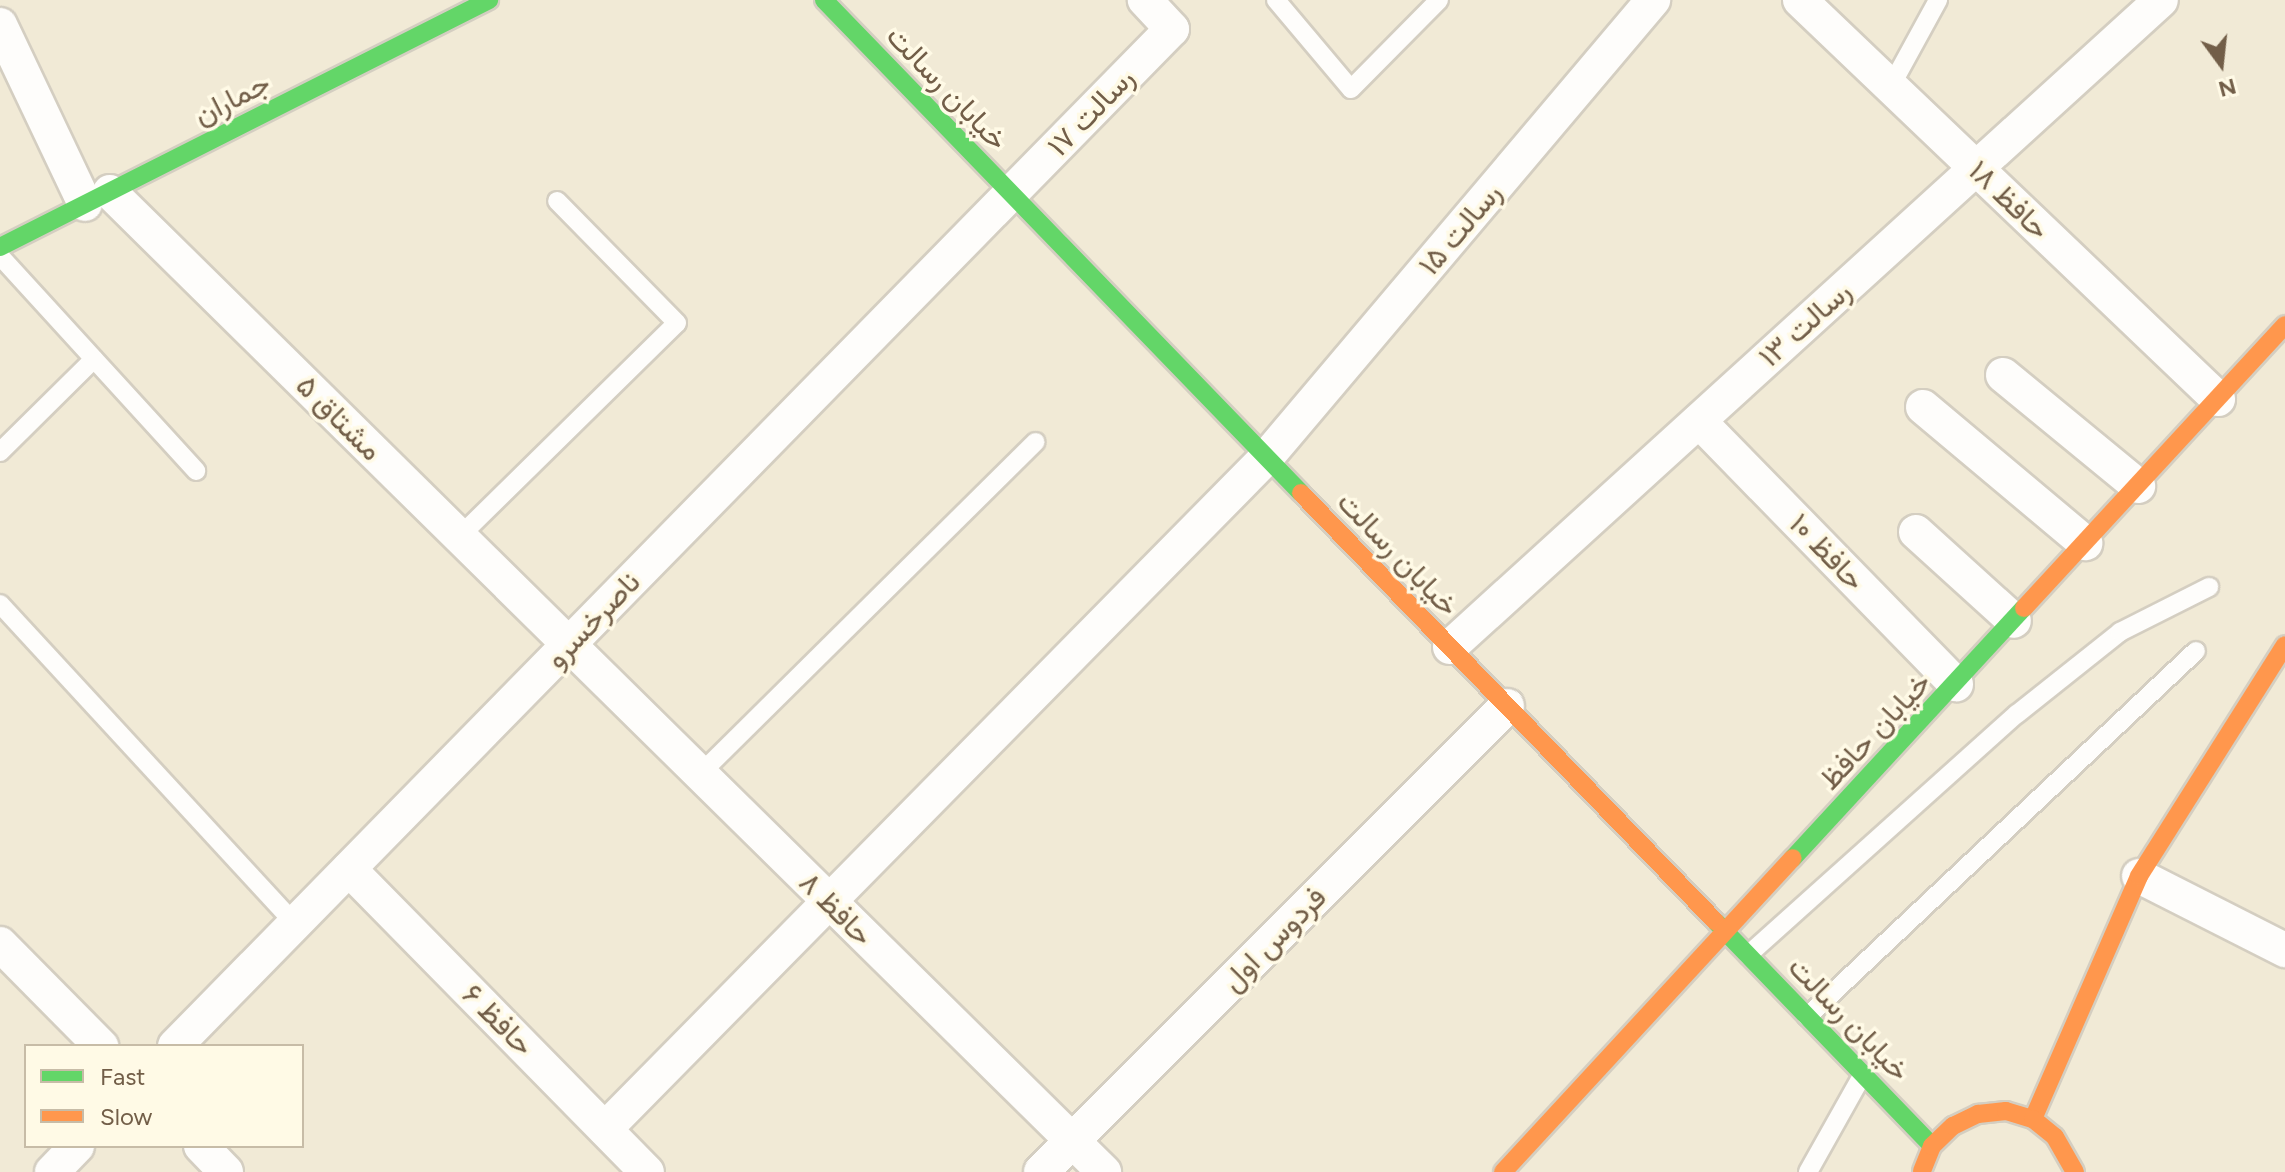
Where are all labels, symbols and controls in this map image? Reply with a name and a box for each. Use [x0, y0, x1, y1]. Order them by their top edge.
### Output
street label: خیابان رسالت [879, 18, 1015, 158]
north arrow [2181, 24, 2261, 104]
street label: رسالت ۱۷ [1040, 60, 1142, 164]
street label: جماران [188, 65, 276, 133]
text: N [2216, 72, 2239, 103]
street label: حافظ ۱۸ [1961, 153, 2057, 247]
street label: رسالت ۱۵ [1411, 175, 1509, 283]
street label: رسالت ۱۳ [1751, 273, 1859, 375]
street label: مشتاق ۵ [289, 368, 389, 468]
street label: خیابان رسالت [1330, 484, 1466, 624]
street label: حافظ ۱۰ [1782, 506, 1872, 598]
street label: ناصرخسرو [538, 564, 648, 676]
street label: خیابان حافظ [1811, 665, 1939, 797]
street label: حافظ ۸ [792, 865, 880, 953]
street label: فردوس اول [1214, 879, 1334, 999]
street label: خیابان رسالت [1781, 949, 1917, 1089]
street label: حافظ ۶ [455, 977, 541, 1063]
legend [24, 1044, 304, 1148]
text: Fast [100, 1062, 145, 1091]
text: Slow [100, 1102, 152, 1131]

